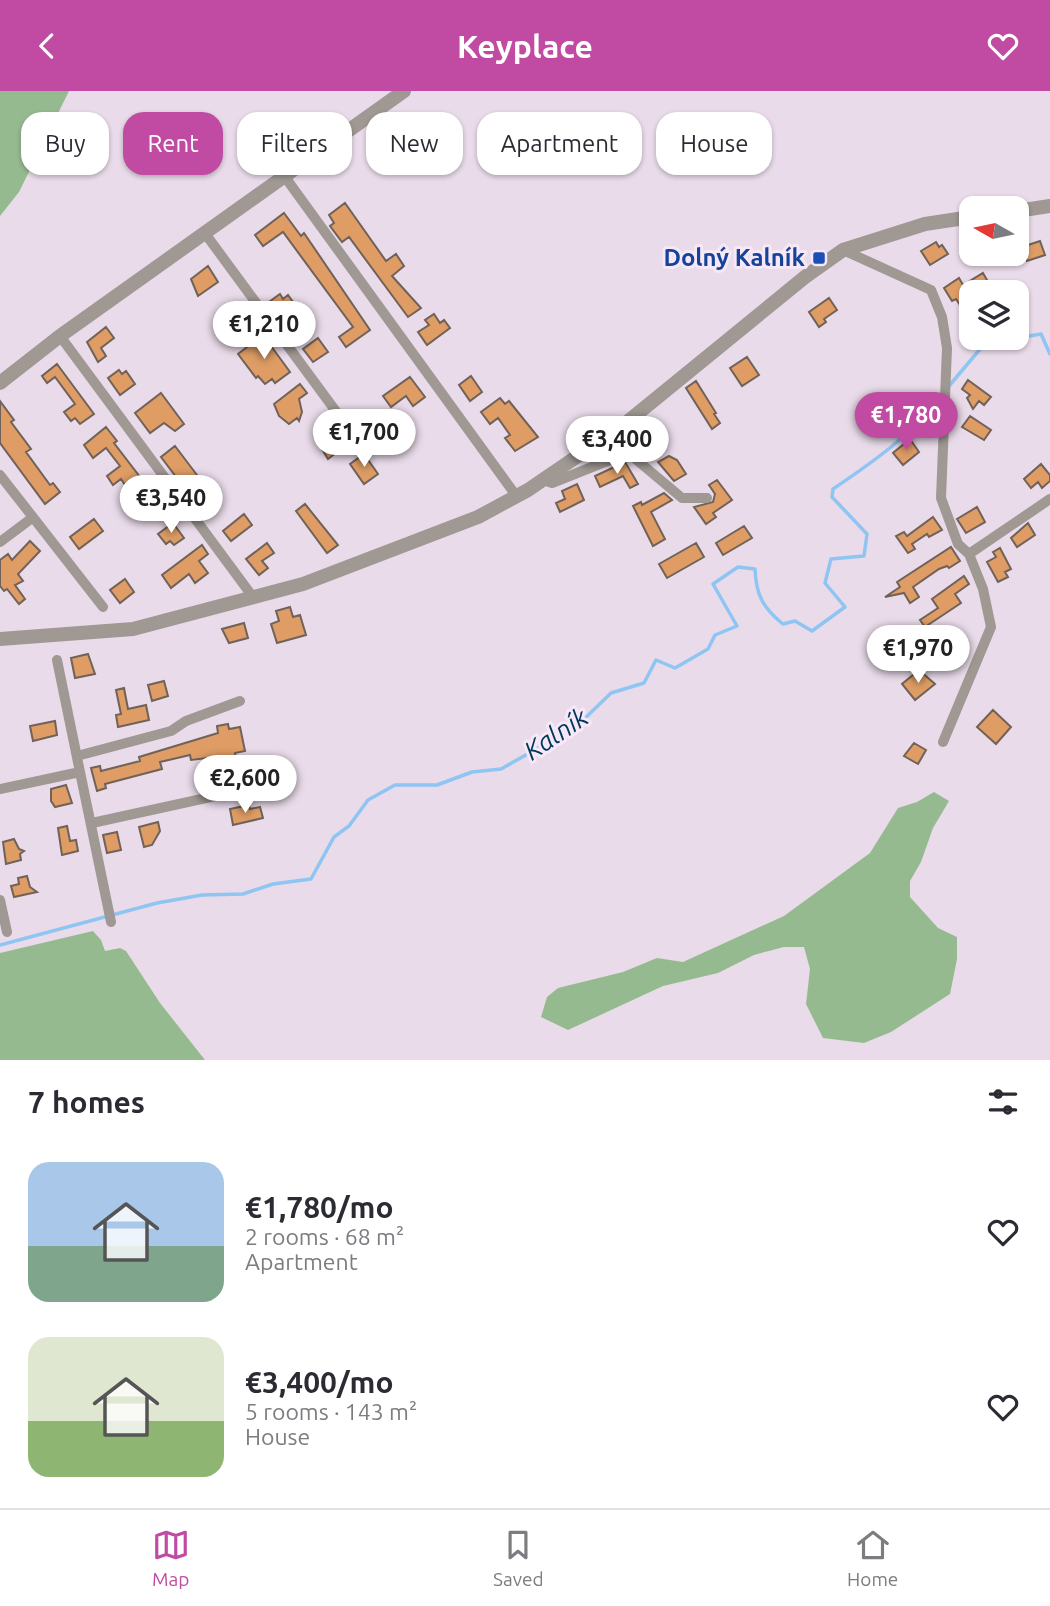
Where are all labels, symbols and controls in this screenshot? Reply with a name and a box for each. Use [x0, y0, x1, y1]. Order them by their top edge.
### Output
icon: back [28, 27, 66, 65]
icon: heart [984, 27, 1022, 65]
text: Keyplace [457, 28, 593, 64]
chip: Buy [21, 112, 109, 175]
chip: Rent [123, 112, 223, 175]
chip: Filters [237, 112, 352, 175]
chip: New [366, 112, 463, 175]
chip: Apartment [477, 112, 642, 175]
chip: House [656, 112, 772, 175]
north arrow [959, 196, 1029, 266]
map controls [959, 196, 1029, 350]
place label: Dolný Kalník [663, 244, 806, 271]
marker: Dolný Kalník [811, 250, 827, 266]
button: layers [959, 280, 1029, 350]
pin: €1,210 [207, 301, 321, 361]
text: €1,210 [229, 311, 299, 336]
pin: €1,780 [849, 393, 963, 452]
text: €1,780 [871, 402, 941, 427]
pin: €1,700 [307, 409, 421, 469]
pin: €3,400 [560, 417, 674, 476]
text: €1,700 [329, 419, 399, 444]
text: €3,400 [582, 426, 652, 451]
pin: €3,540 [114, 475, 228, 535]
text: €3,540 [136, 485, 206, 510]
pin: €1,970 [861, 625, 975, 685]
text: €1,970 [883, 635, 953, 660]
water label: Kalník [518, 701, 594, 765]
pin: €2,600 [188, 755, 302, 815]
text: €2,600 [210, 765, 280, 790]
icon: filters [984, 1083, 1022, 1121]
text: 7 homes [28, 1085, 145, 1119]
icon: home [84, 1190, 168, 1274]
text: €1,780/mo [245, 1190, 394, 1224]
icon: heart [984, 1213, 1022, 1251]
text: 2 rooms · 68 m² [245, 1224, 404, 1249]
text: Apartment [245, 1249, 358, 1274]
icon: home [84, 1365, 168, 1449]
text: €3,400/mo [245, 1365, 394, 1399]
icon: heart [984, 1388, 1022, 1426]
text: 5 rooms · 143 m² [245, 1399, 417, 1424]
text: House [245, 1424, 310, 1449]
tab: Map [152, 1526, 190, 1590]
tab: Saved [493, 1526, 544, 1590]
tab: Home [847, 1526, 898, 1590]

